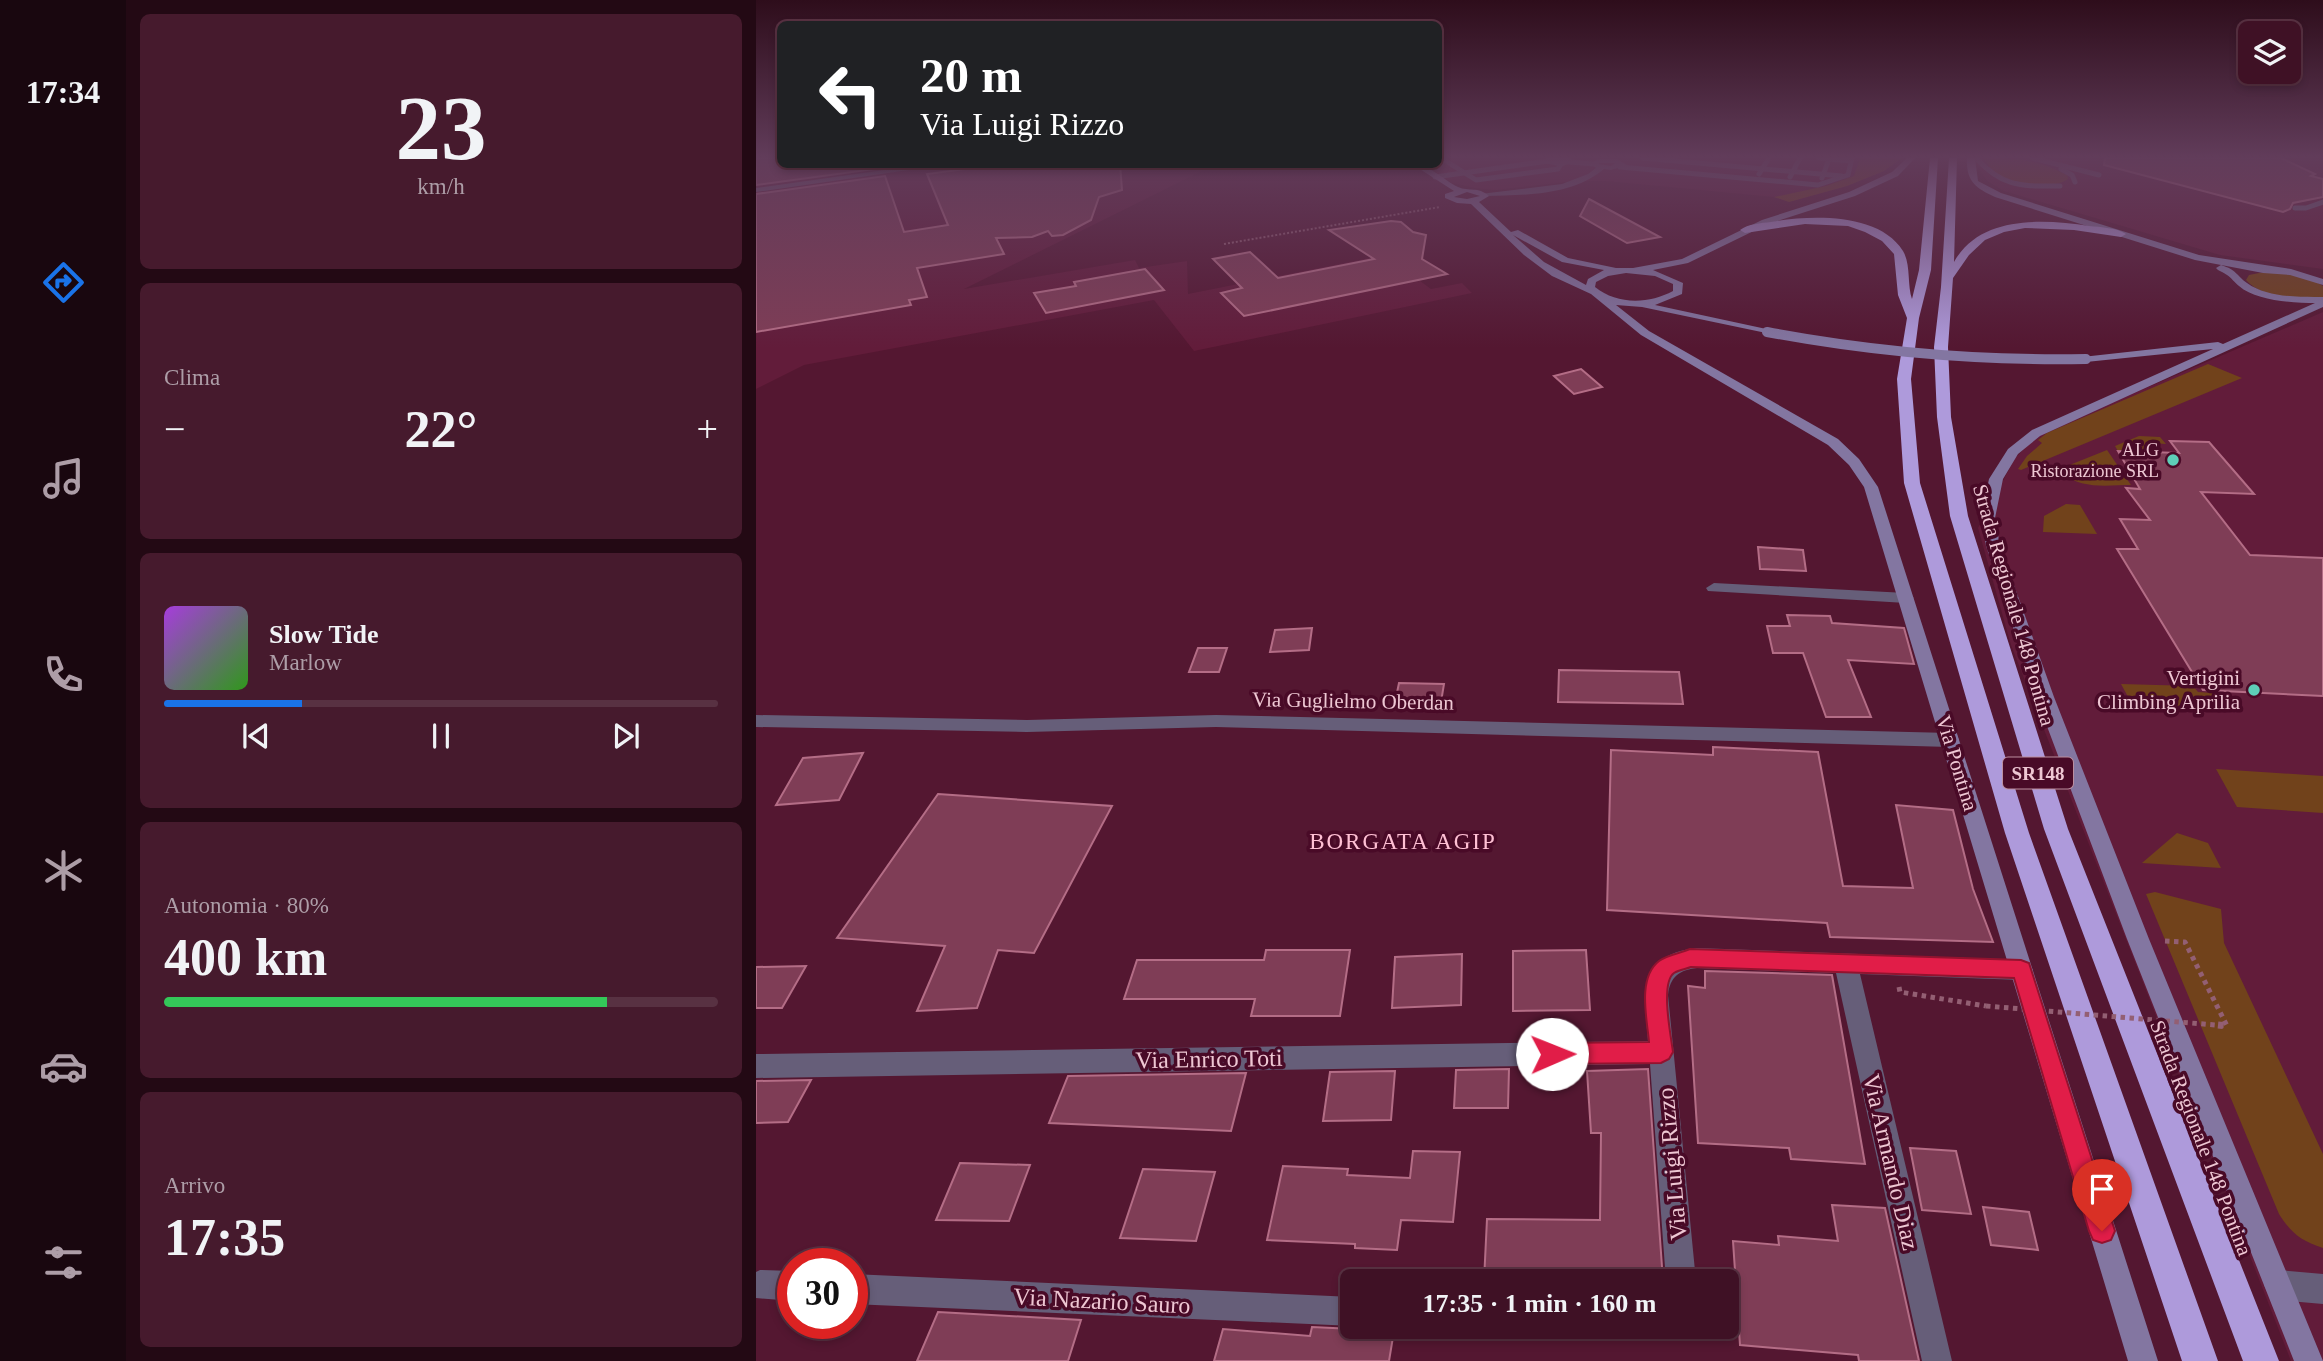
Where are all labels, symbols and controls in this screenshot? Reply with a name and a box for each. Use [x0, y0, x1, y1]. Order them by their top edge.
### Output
map controls [2238, 21, 2301, 84]
button: layers [2238, 21, 2301, 84]
text: 20 m [920, 48, 1022, 103]
icon: left [805, 49, 896, 140]
text: 17:34 [26, 74, 100, 110]
text: 23 [396, 78, 487, 179]
text: Via Luigi Rizzo [920, 106, 1124, 142]
text: km/h [417, 174, 465, 199]
icon: directions [39, 258, 88, 307]
text: Clima [164, 365, 220, 390]
text: 22° [405, 401, 477, 458]
text: − [164, 408, 185, 450]
text: + [697, 408, 718, 450]
place label: ALG Ristorazione SRL [2031, 440, 2159, 481]
marker: ALG Ristorazione SRL [2165, 452, 2181, 468]
icon: music [39, 454, 88, 503]
street label: Strada Regionale 148 Pontina [1968, 481, 2060, 729]
text: Slow Tide [269, 620, 379, 649]
icon: phone [39, 650, 88, 699]
text: Marlow [269, 650, 342, 675]
place label: Vertigini Climbing Aprilia [2097, 666, 2241, 714]
marker: Vertigini Climbing Aprilia [2246, 682, 2262, 698]
street label: Via Guglielmo Oberdan [1252, 687, 1455, 715]
street label: Via Pontina [1931, 712, 1983, 814]
icon: previous [237, 717, 275, 755]
icon: pause [422, 717, 460, 755]
icon: next [607, 717, 645, 755]
road number: SR148 [2003, 758, 2073, 788]
district label: BORGATA AGIP [1309, 829, 1497, 854]
icon: climate [39, 846, 88, 895]
text: Autonomia · 80% [164, 893, 329, 918]
text: 400 km [164, 929, 327, 986]
position arrow [1515, 1017, 1589, 1091]
street label: Strada Regionale 148 Pontina [2145, 1017, 2257, 1260]
icon: car [39, 1042, 88, 1091]
street label: Via Enrico Toti [1135, 1045, 1283, 1073]
street label: Via Armando Diaz [1858, 1071, 1924, 1253]
street label: Via Luigi Rizzo [1652, 1087, 1692, 1241]
pin [2072, 1159, 2132, 1231]
icon: arrive [2083, 1170, 2121, 1208]
text: Arrivo [164, 1173, 225, 1198]
text: 17:35 [164, 1209, 285, 1266]
icon: filters [39, 1238, 88, 1287]
speed limit sign: 30 [777, 1248, 868, 1339]
street label: Via Nazario Sauro [1013, 1283, 1191, 1319]
text: 17:35 · 1 min · 160 m [1423, 1289, 1657, 1318]

